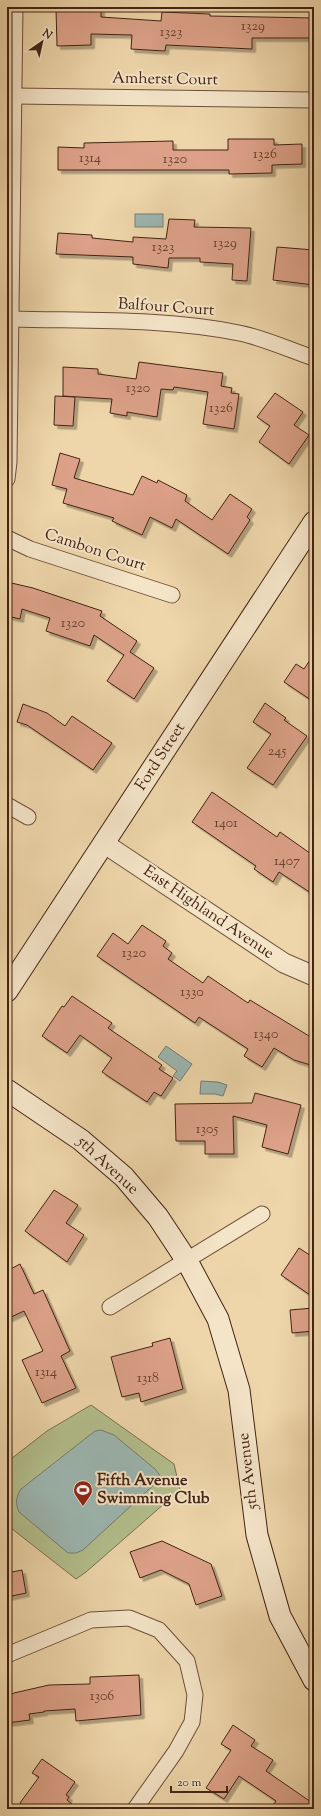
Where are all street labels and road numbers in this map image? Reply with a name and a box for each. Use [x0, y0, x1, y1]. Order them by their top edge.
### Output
street label: Amherst Court [112, 68, 219, 92]
street label: Balfour Court [117, 293, 215, 323]
street label: Cambon Court [41, 524, 149, 578]
street label: Ford Street [130, 718, 192, 796]
street label: East Highland Avenue [138, 861, 278, 965]
street label: 5th Avenue [70, 1131, 143, 1201]
street label: 5th Avenue [233, 1431, 265, 1512]

